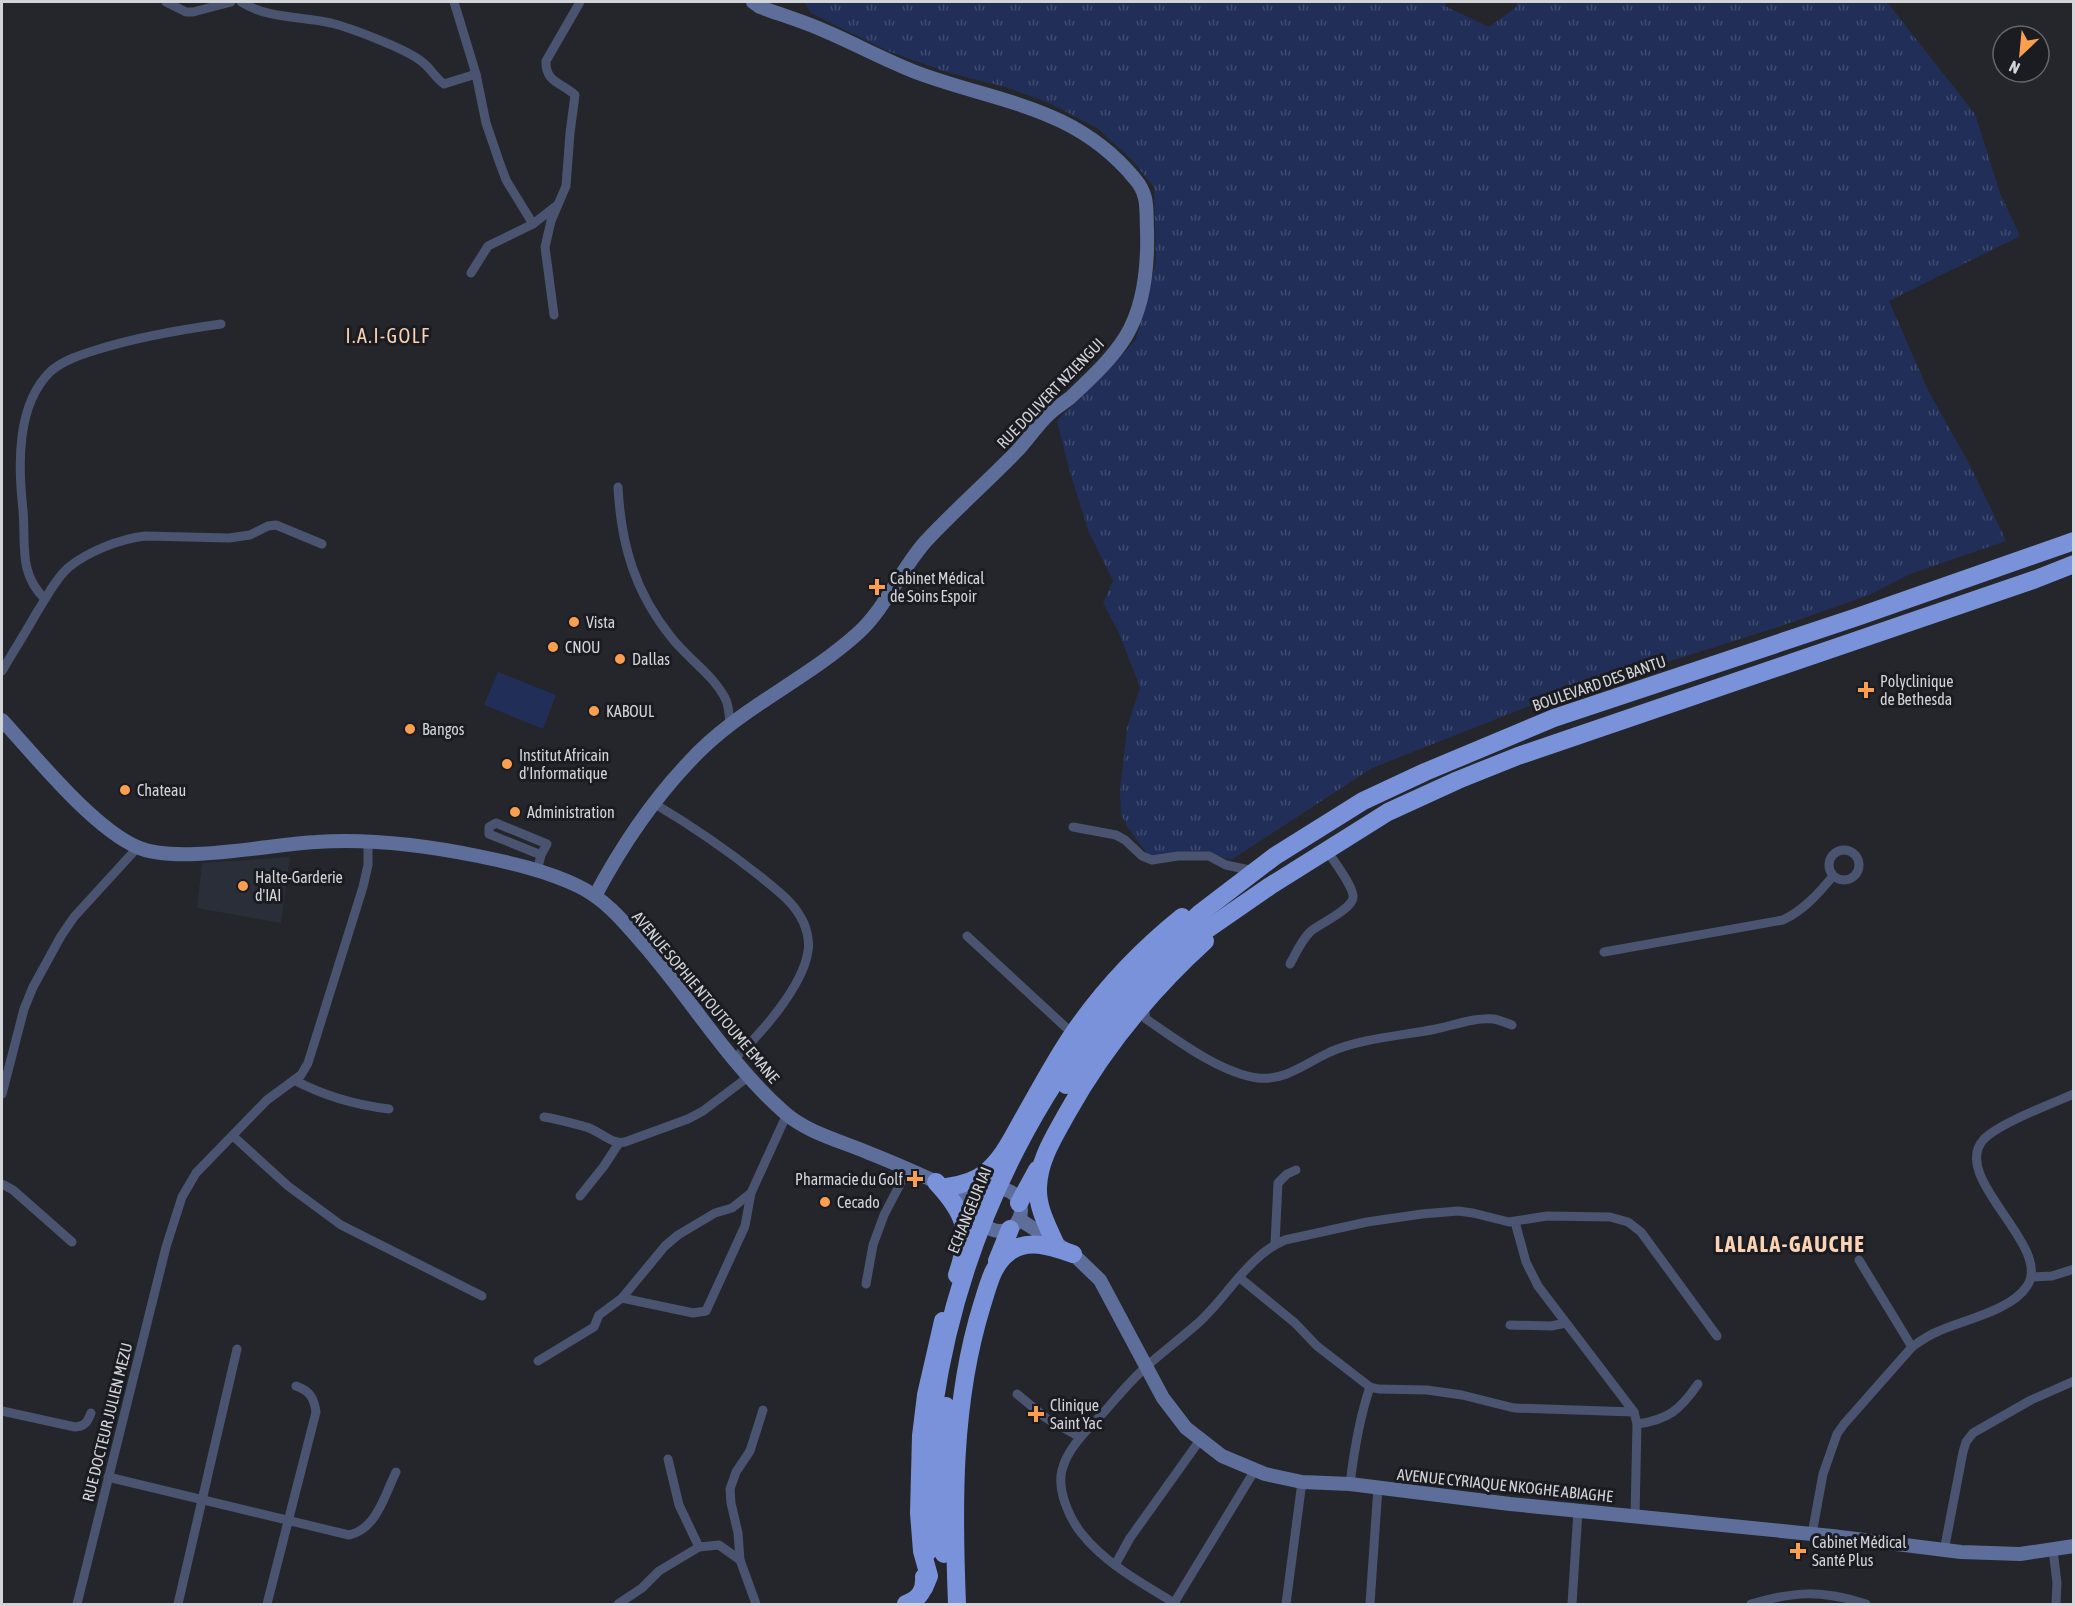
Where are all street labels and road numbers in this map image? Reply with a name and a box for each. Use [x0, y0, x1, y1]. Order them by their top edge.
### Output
street label: RUE DOLIVERT NZIENGUI [993, 334, 1107, 452]
street label: BOULEVARD DES BANTU [1530, 652, 1668, 714]
street label: AVENUE SOPHIE NTOUTOUME EMANE [629, 908, 783, 1086]
street label: ECHANGEUR IAI [944, 1164, 994, 1256]
street label: RUE DOCTEUR JULIEN MEZU [79, 1341, 135, 1503]
street label: AVENUE CYRIAQUE NKOGHE ABIAGHE [1396, 1465, 1614, 1505]

